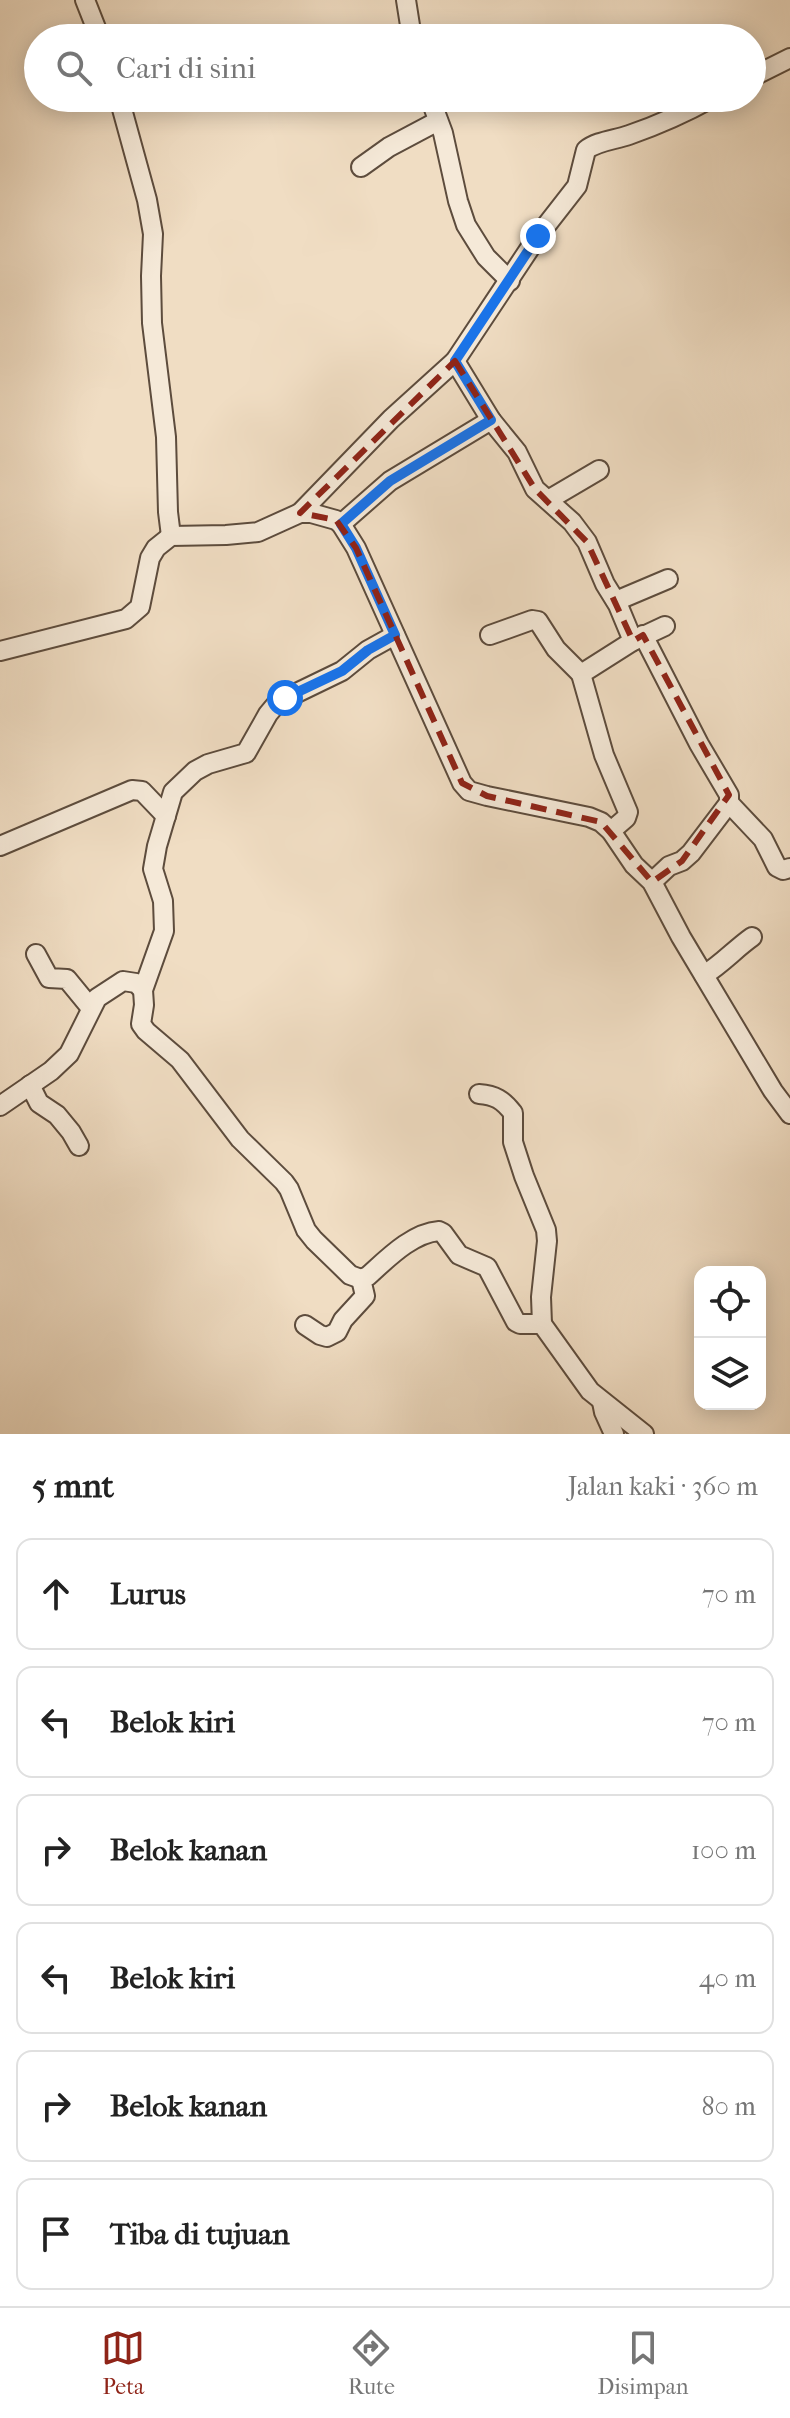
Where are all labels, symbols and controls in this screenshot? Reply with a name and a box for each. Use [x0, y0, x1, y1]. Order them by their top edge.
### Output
search box [24, 24, 766, 112]
icon: search [52, 46, 96, 90]
text: Cari di sini [116, 51, 256, 86]
route end [520, 218, 556, 254]
route start [267, 680, 303, 716]
map controls [694, 1266, 766, 1410]
button: locate [694, 1266, 766, 1338]
button: layers [694, 1338, 766, 1410]
text: 5 mnt [32, 1466, 114, 1506]
text: Jalan kaki · 360 m [568, 1471, 758, 1502]
icon: ahead [34, 1572, 78, 1616]
text: Lurus [110, 1577, 186, 1612]
text: 70 m [702, 1579, 756, 1610]
icon: left [34, 1700, 78, 1744]
text: Belok kiri [110, 1705, 235, 1740]
text: 70 m [702, 1707, 756, 1738]
icon: right [34, 1828, 78, 1872]
text: Belok kanan [110, 1833, 267, 1868]
text: 100 m [691, 1835, 756, 1866]
icon: left [34, 1956, 78, 2000]
text: Belok kiri [110, 1961, 235, 1996]
text: 40 m [699, 1963, 756, 1994]
icon: right [34, 2084, 78, 2128]
text: Belok kanan [110, 2089, 267, 2124]
text: 80 m [701, 2091, 756, 2122]
icon: arrive [34, 2212, 78, 2256]
text: Tiba di tujuan [110, 2217, 290, 2252]
tab: Peta [101, 2326, 145, 2400]
tab: Rute [348, 2326, 395, 2400]
tab: Disimpan [598, 2326, 689, 2400]

